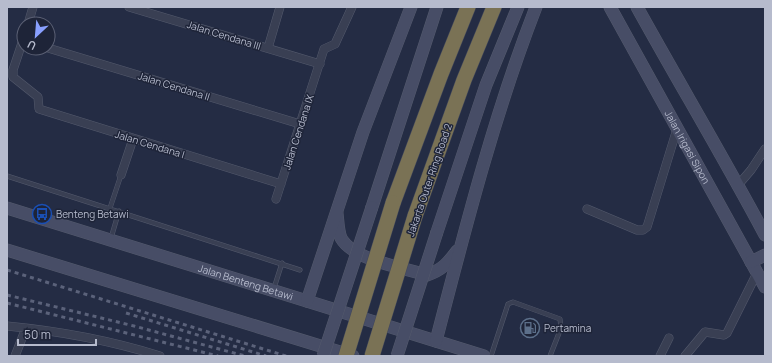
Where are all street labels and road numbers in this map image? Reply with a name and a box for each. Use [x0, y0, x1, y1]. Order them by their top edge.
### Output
street label: Jalan Cendana III [185, 17, 263, 53]
street label: Jalan Cendana II [136, 68, 212, 104]
street label: Jalan Cendana IX [279, 93, 317, 171]
street label: Jalan Irigasi Sipon [662, 108, 713, 186]
street label: Jakarta Outer Ring Road 2 [403, 122, 455, 238]
street label: Jalan Cendana I [113, 127, 187, 161]
street label: Jalan Benteng Betawi [197, 261, 295, 303]

